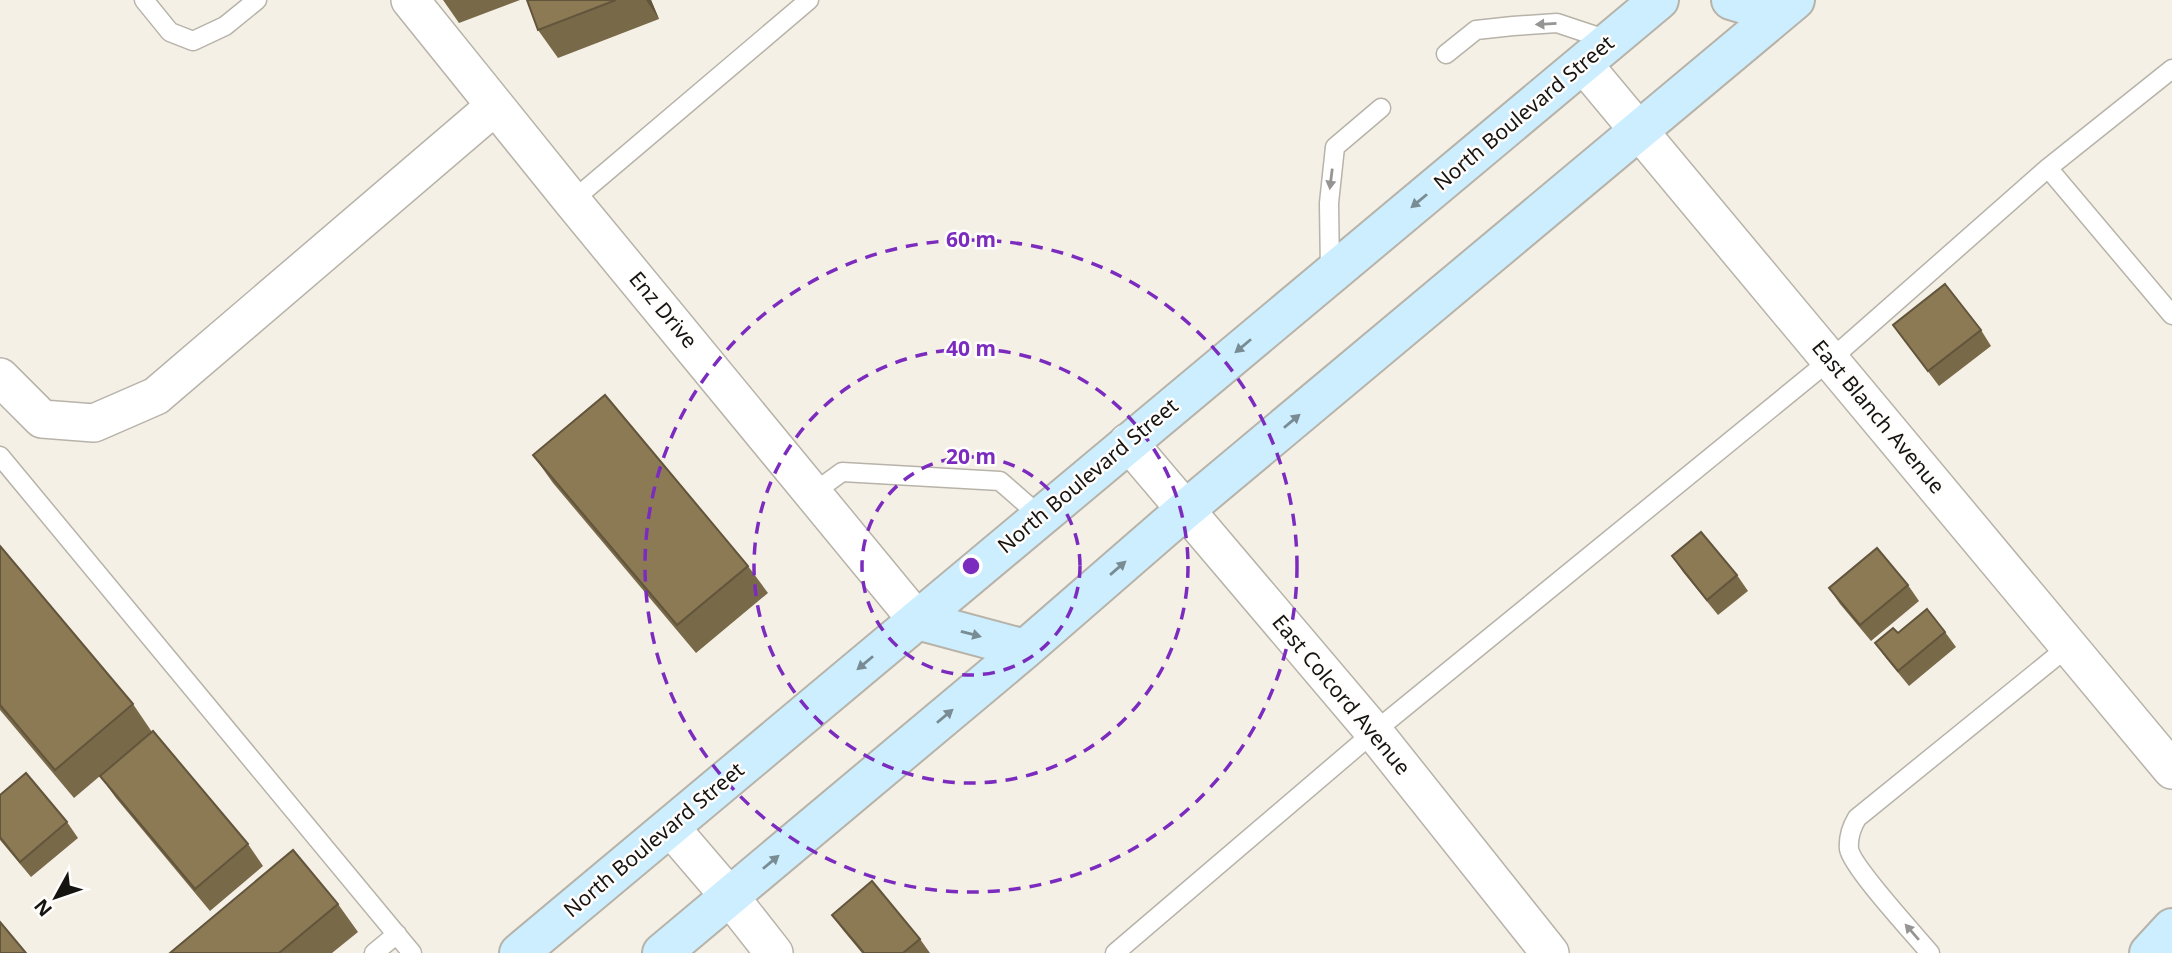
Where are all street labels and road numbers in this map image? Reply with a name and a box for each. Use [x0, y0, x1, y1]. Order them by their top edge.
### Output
street label: North Boulevard Street [1427, 28, 1620, 196]
street label: Enz Drive [623, 265, 704, 354]
street label: East Blanch Avenue [1806, 334, 1951, 499]
street label: North Boulevard Street [991, 391, 1184, 559]
street label: East Colcord Avenue [1266, 608, 1417, 780]
street label: North Boulevard Street [557, 755, 750, 923]

